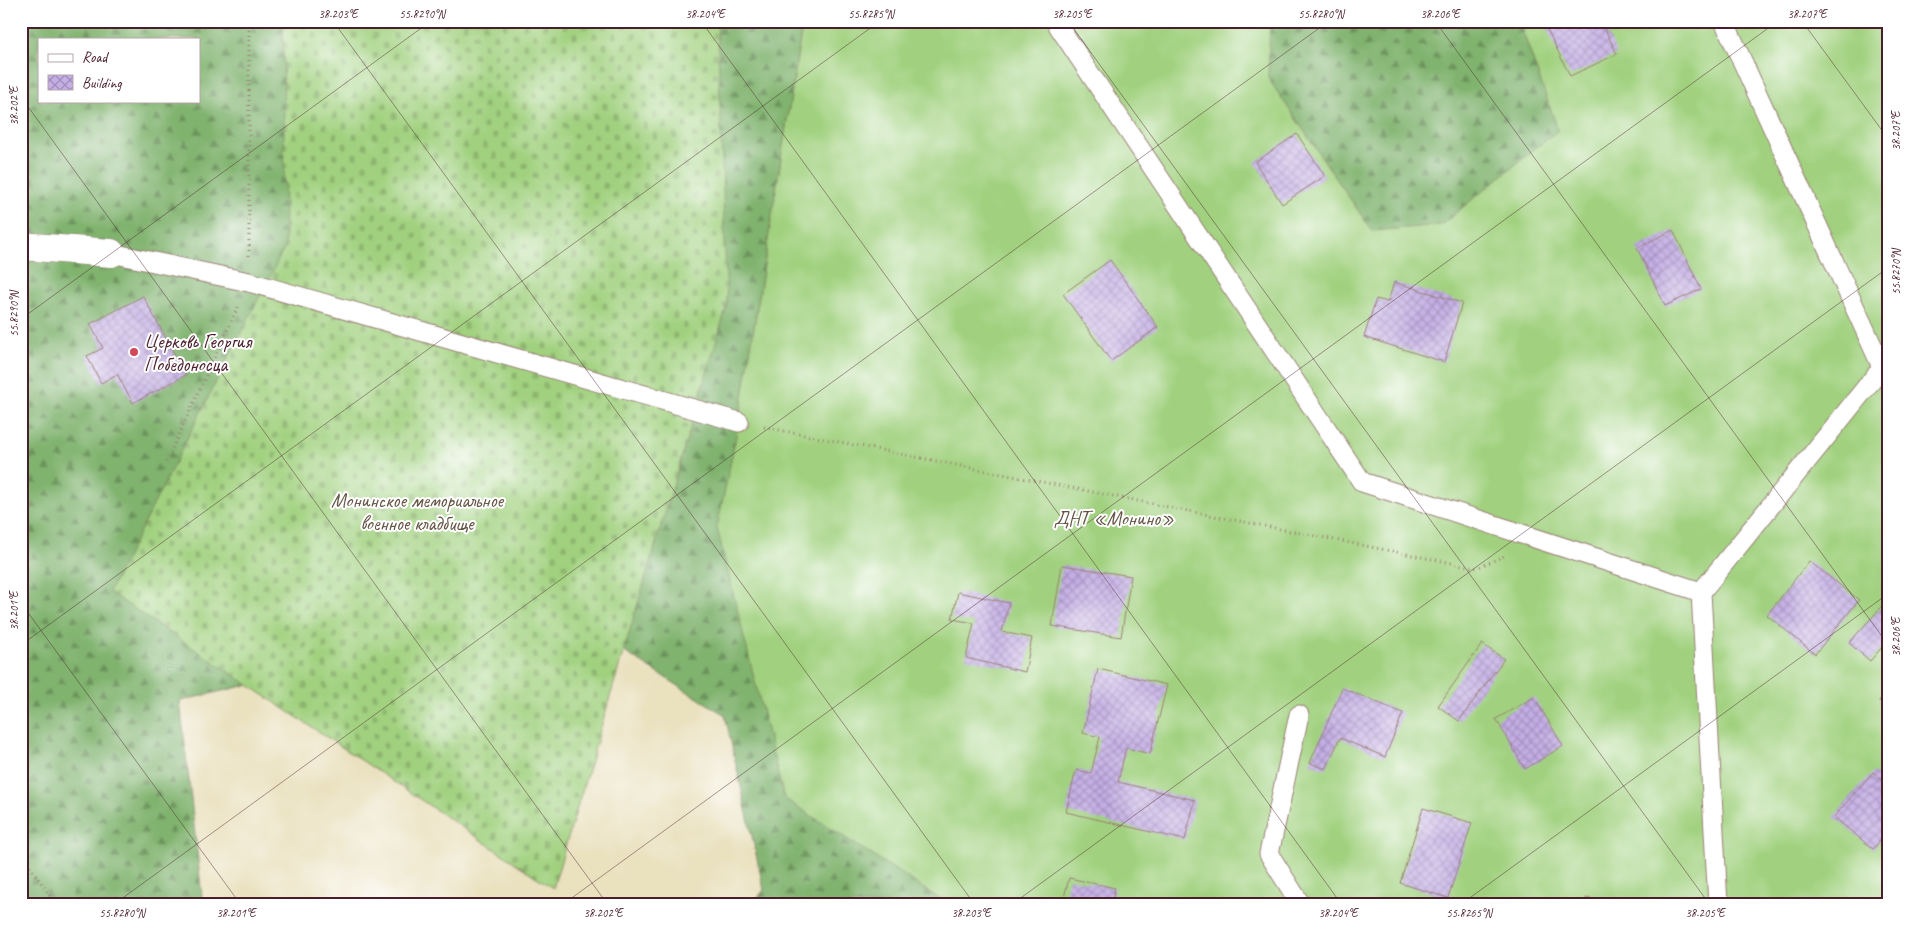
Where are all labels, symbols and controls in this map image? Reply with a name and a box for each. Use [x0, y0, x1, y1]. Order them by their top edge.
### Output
text: 38.203°E [318, 6, 359, 22]
text: 55.8290°N [399, 6, 446, 22]
text: 38.204°E [685, 6, 726, 22]
text: 55.8285°N [848, 6, 895, 22]
text: 38.205°E [1052, 6, 1093, 22]
text: 55.8280°N [1298, 6, 1345, 22]
text: 38.206°E [1420, 6, 1461, 22]
text: 38.207°E [1787, 6, 1828, 22]
legend [38, 38, 200, 102]
text: Road [82, 48, 109, 67]
text: Building [82, 74, 122, 93]
text: 38.202°E [6, 85, 22, 126]
text: 38.207°E [1888, 110, 1904, 151]
text: 55.8270°N [1888, 248, 1904, 295]
text: 55.8290°N [6, 290, 22, 337]
place label: Церковь Георгия Победоносца [144, 329, 253, 377]
marker: Церковь Георгия Победоносца [128, 346, 140, 358]
park label: Монинское мемориальное военное кладбище [331, 488, 505, 536]
park label: ДНТ «Монино» [1054, 506, 1174, 531]
text: 38.201°E [6, 590, 22, 631]
text: 38.206°E [1888, 616, 1904, 657]
text: 55.8280°N [99, 905, 146, 921]
text: 38.201°E [216, 905, 257, 921]
text: 38.202°E [583, 905, 624, 921]
text: 38.203°E [951, 905, 992, 921]
text: 38.204°E [1318, 905, 1359, 921]
text: 55.8265°N [1446, 905, 1493, 921]
text: 38.205°E [1685, 905, 1726, 921]

